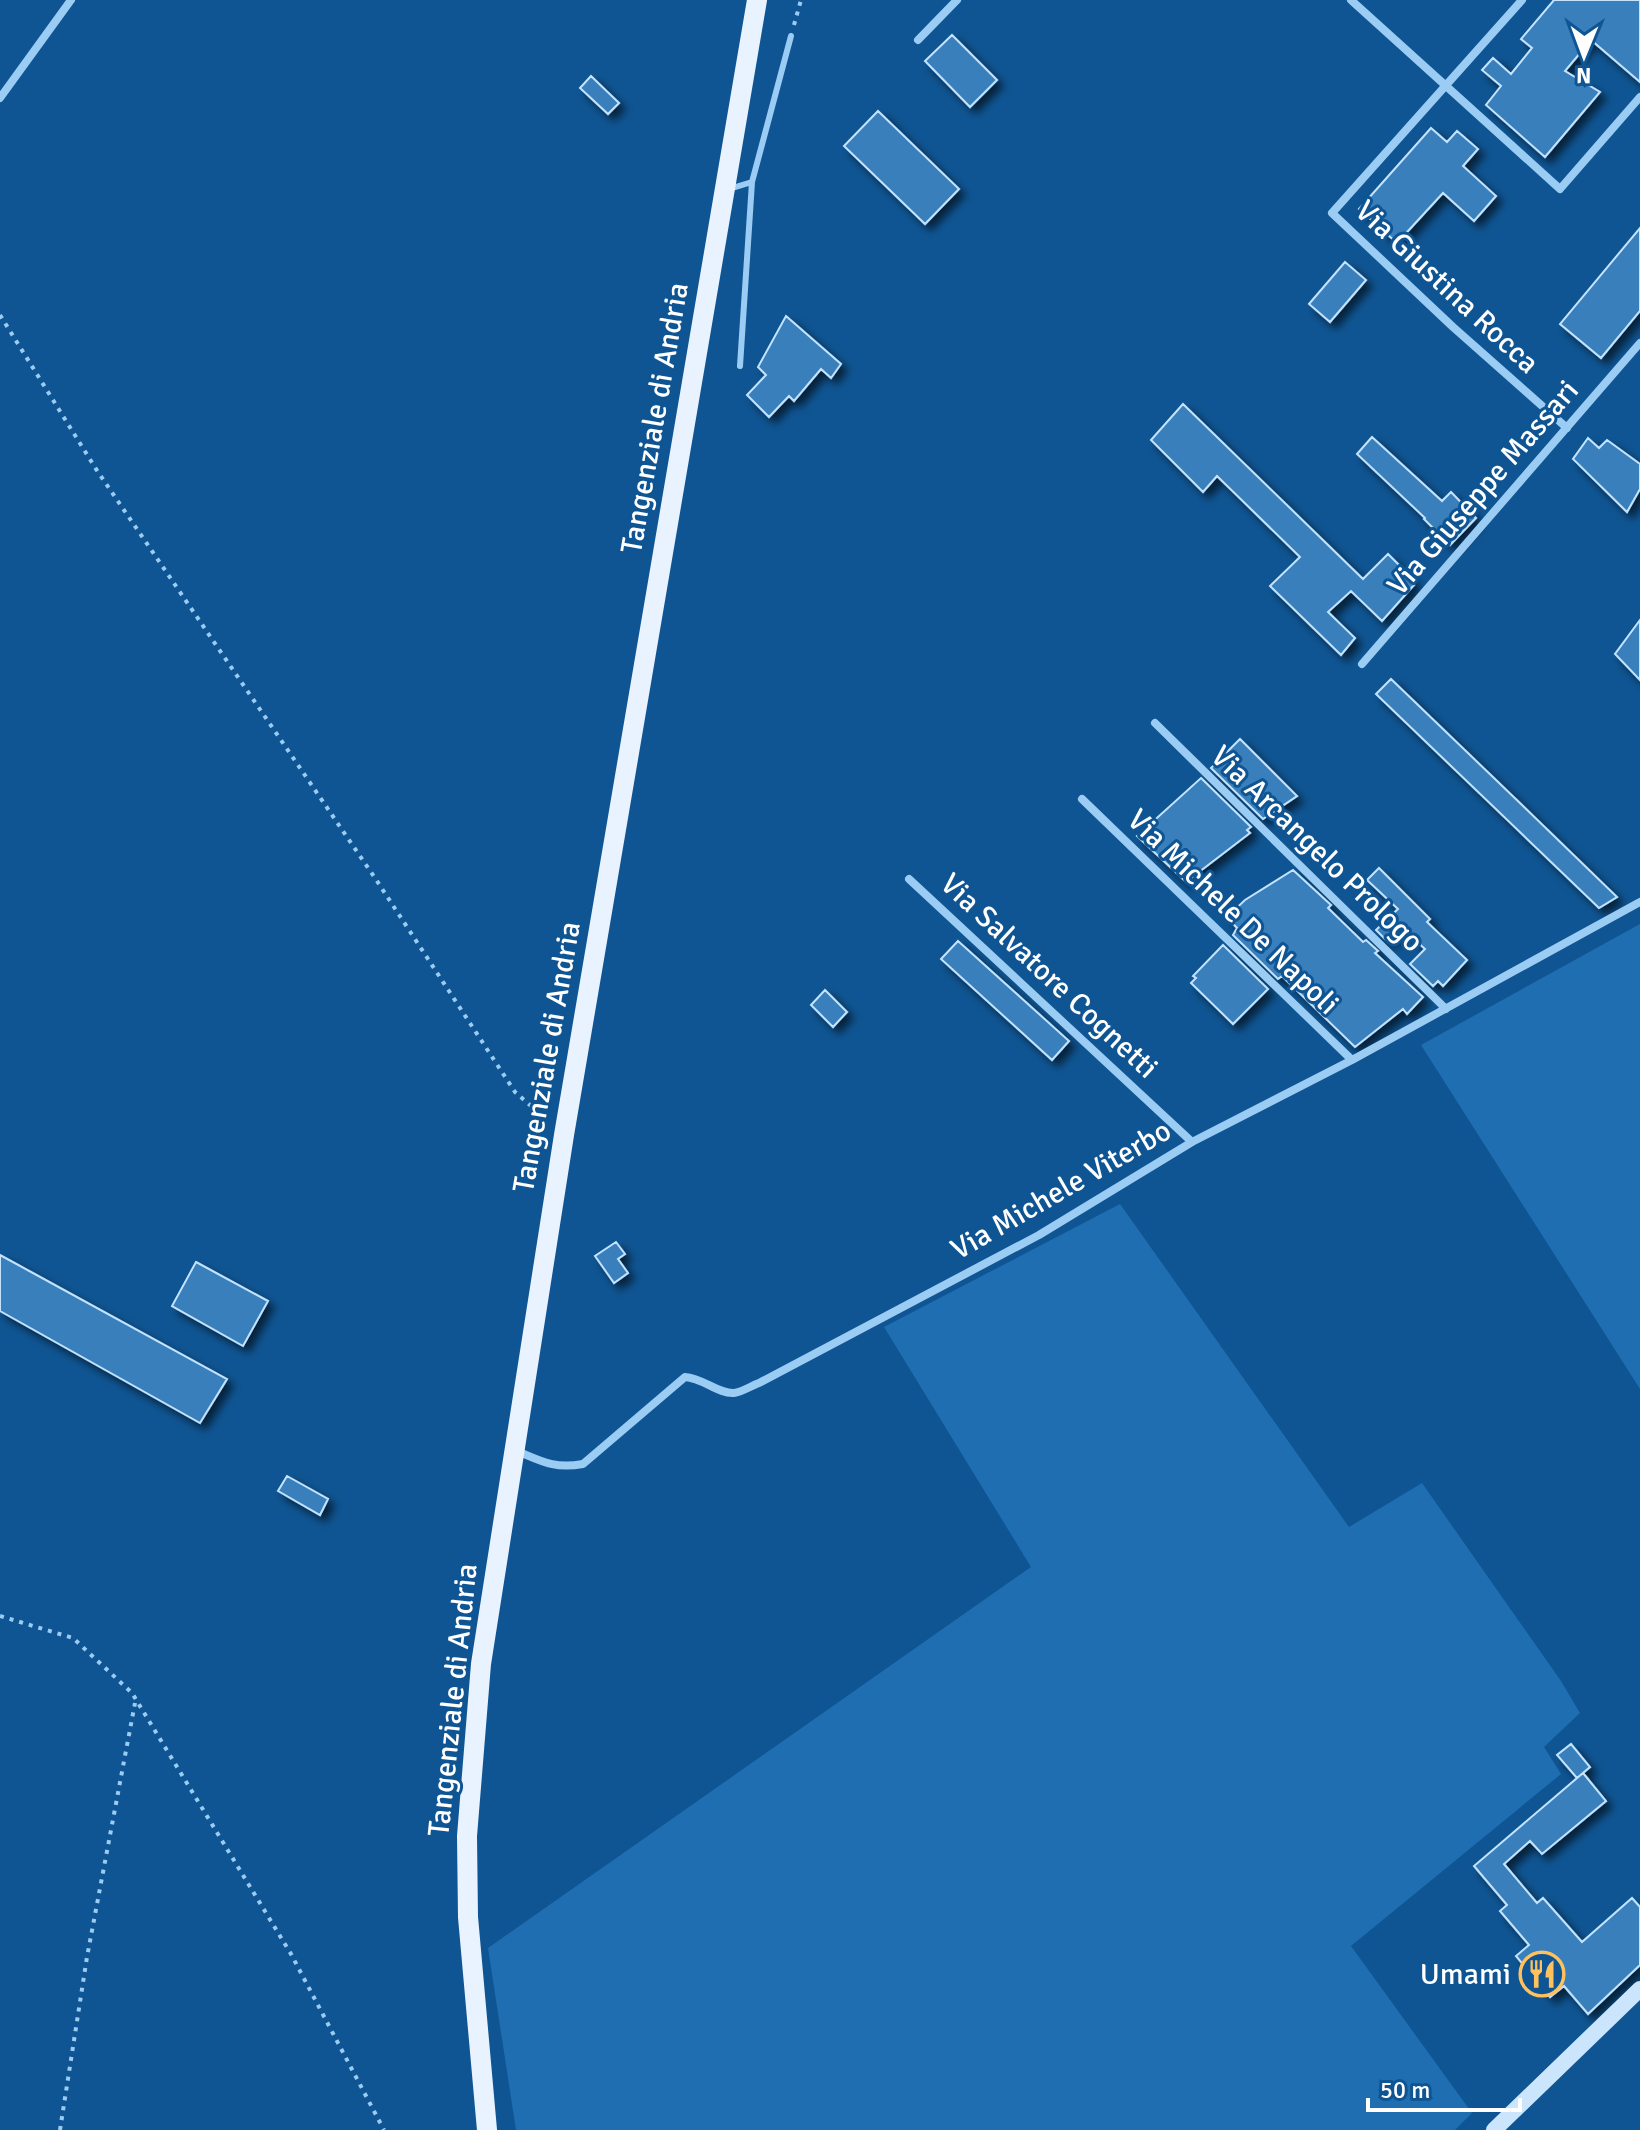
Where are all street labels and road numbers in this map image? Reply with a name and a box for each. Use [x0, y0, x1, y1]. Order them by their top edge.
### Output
street label: Via Giustina Rocca [1347, 192, 1547, 382]
street label: Tangenziale di Andria [613, 280, 697, 556]
street label: Via Giuseppe Massari [1379, 373, 1587, 603]
street label: Via Arcangelo Prologo [1203, 738, 1431, 960]
street label: Via Michele De Napoli [1119, 801, 1347, 1023]
street label: Via Salvatore Cognetti [933, 866, 1165, 1086]
street label: Tangenziale di Andria [505, 919, 589, 1195]
street label: Via Michele Viterbo [944, 1112, 1178, 1268]
street label: Tangenziale di Andria [420, 1562, 486, 1838]

